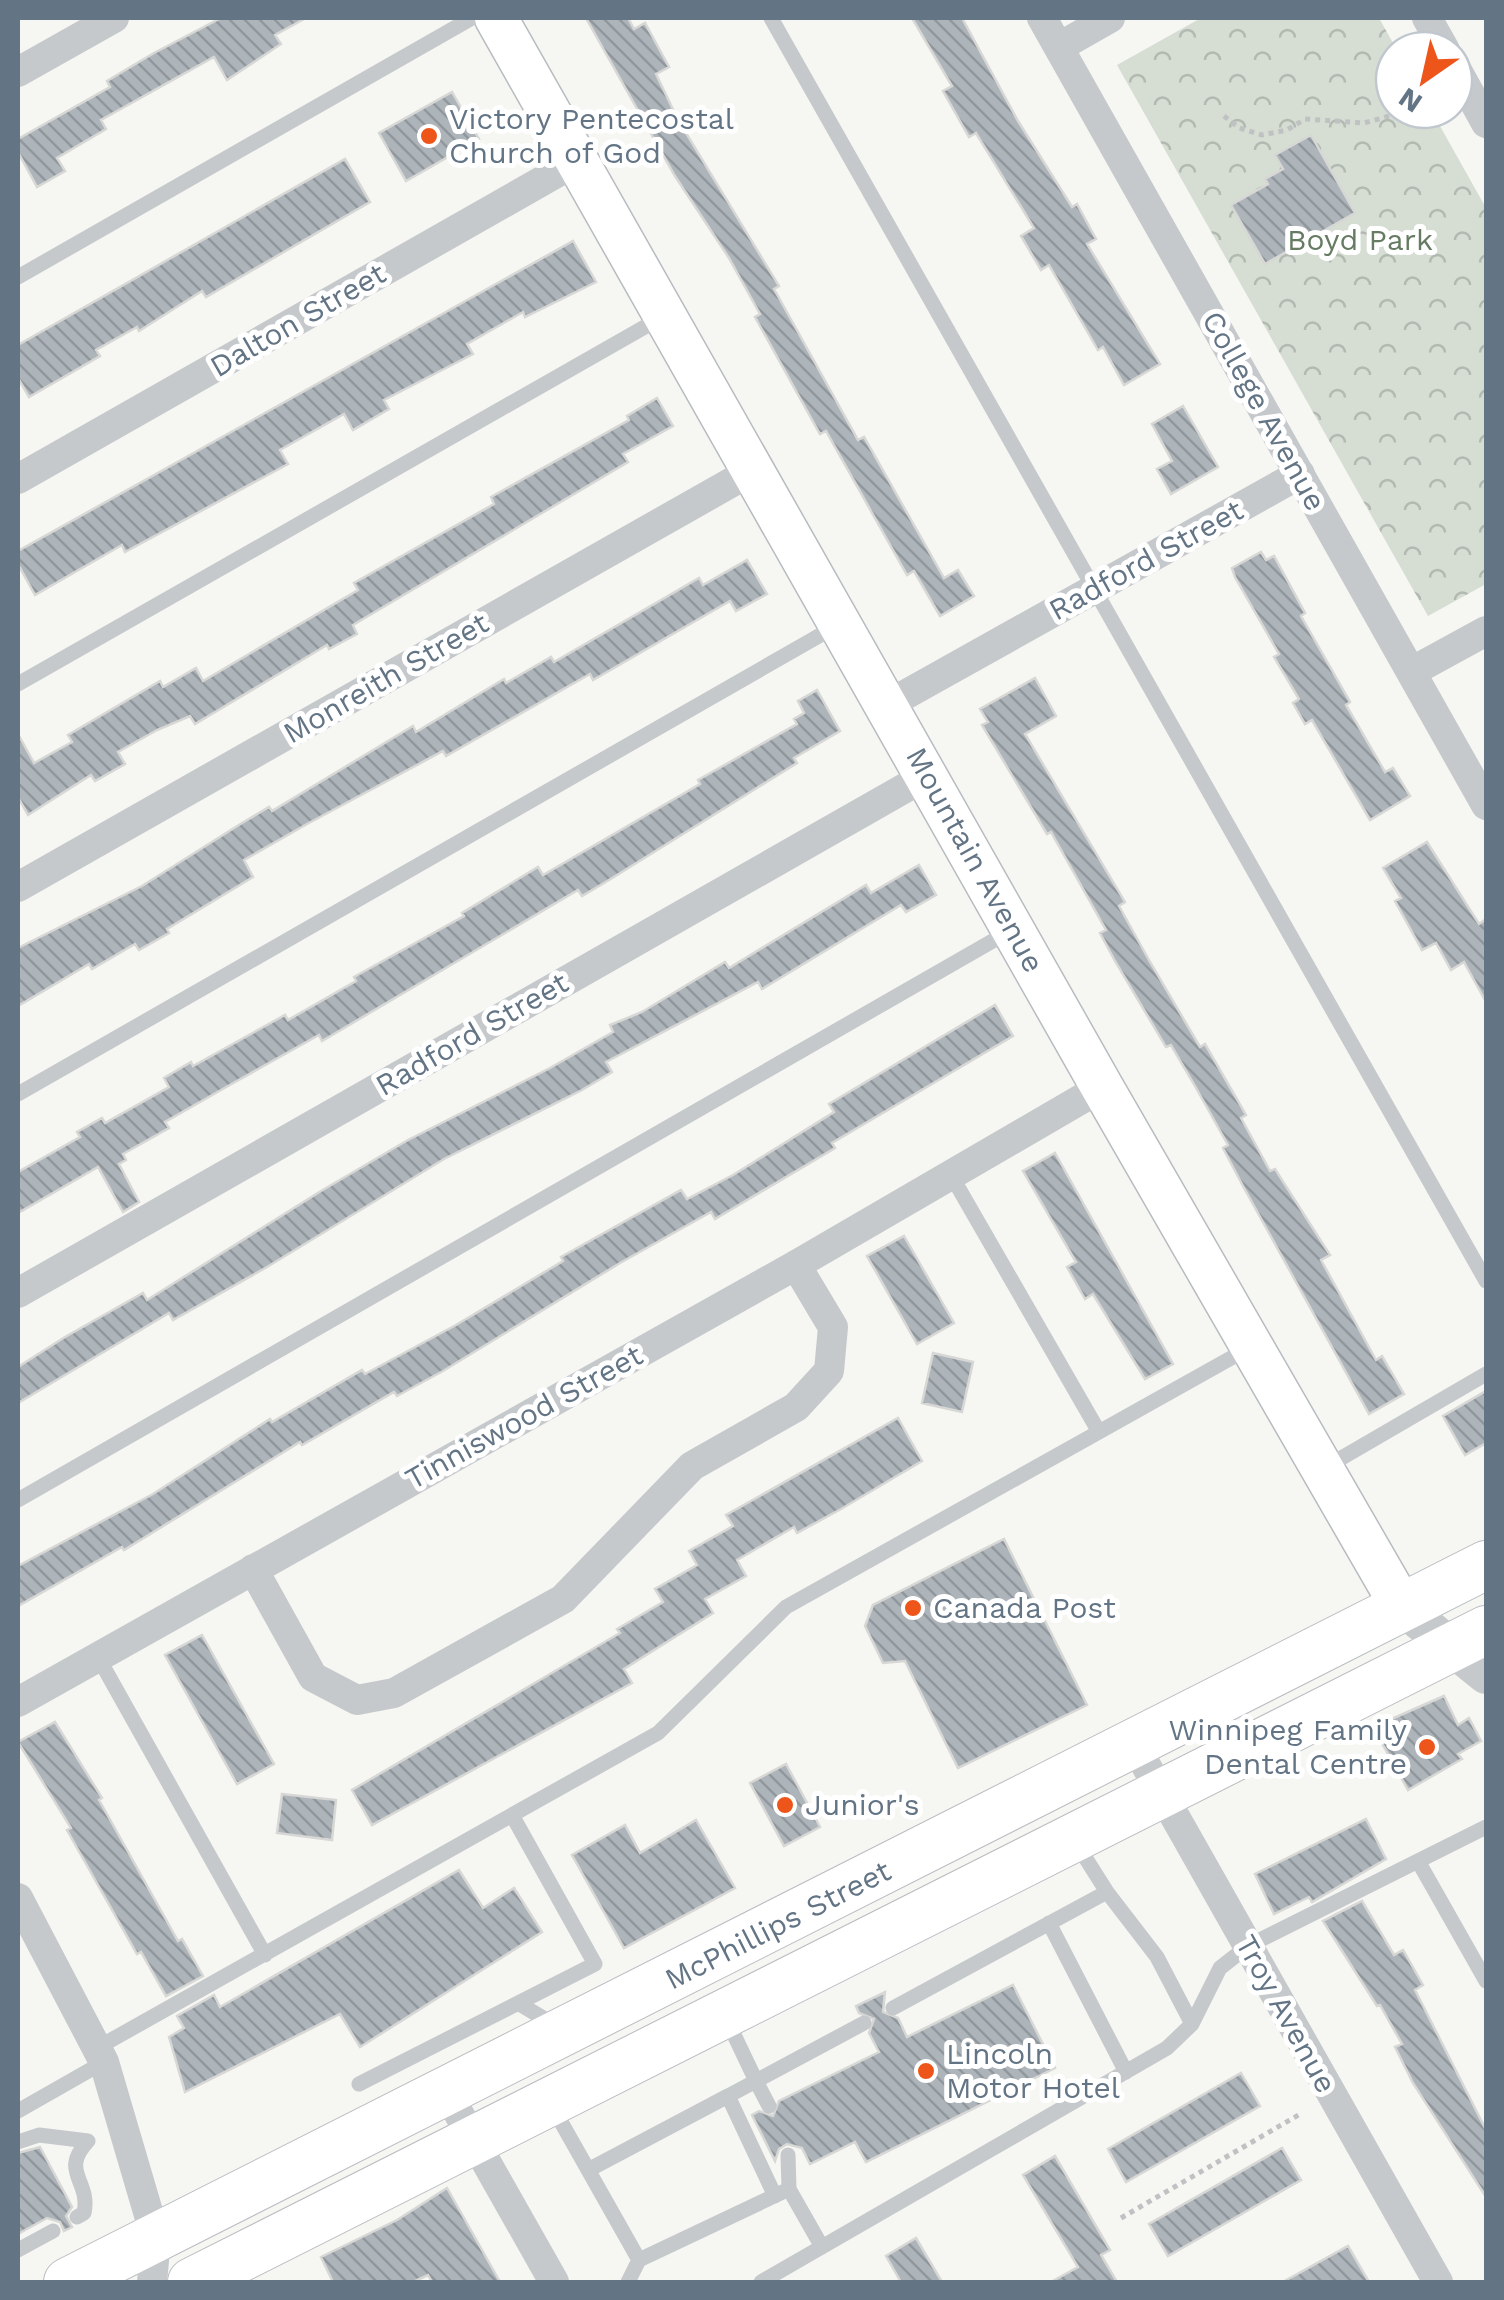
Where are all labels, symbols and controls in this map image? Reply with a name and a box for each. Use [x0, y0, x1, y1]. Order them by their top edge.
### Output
north arrow [1374, 30, 1474, 130]
text: N [1392, 81, 1428, 120]
place label: Victory Pentecostal Church of God [449, 101, 734, 170]
marker: Victory Pentecostal Church of God [418, 125, 440, 147]
park label: Boyd Park [1287, 222, 1433, 257]
street label: Dalton Street [204, 255, 392, 384]
street label: College Avenue [1195, 305, 1334, 517]
street label: Radford Street [1043, 492, 1249, 627]
street label: Monreith Street [277, 605, 495, 750]
street label: Mountain Avenue [899, 741, 1052, 978]
street label: Radford Street [369, 964, 574, 1103]
street label: Tinniswood Street [399, 1337, 649, 1496]
place label: Canada Post [933, 1590, 1116, 1625]
marker: Canada Post [902, 1597, 924, 1619]
place label: Winnipeg Family Dental Centre [1169, 1712, 1408, 1781]
marker: Winnipeg Family Dental Centre [1416, 1736, 1438, 1758]
place label: Junior's [805, 1787, 919, 1822]
marker: Junior's [774, 1794, 796, 1816]
street label: McPhillips Street [659, 1852, 897, 1997]
street label: Troy Avenue [1229, 1929, 1344, 2099]
place label: Lincoln Motor Hotel [946, 2036, 1120, 2105]
marker: Lincoln Motor Hotel [915, 2060, 937, 2082]

